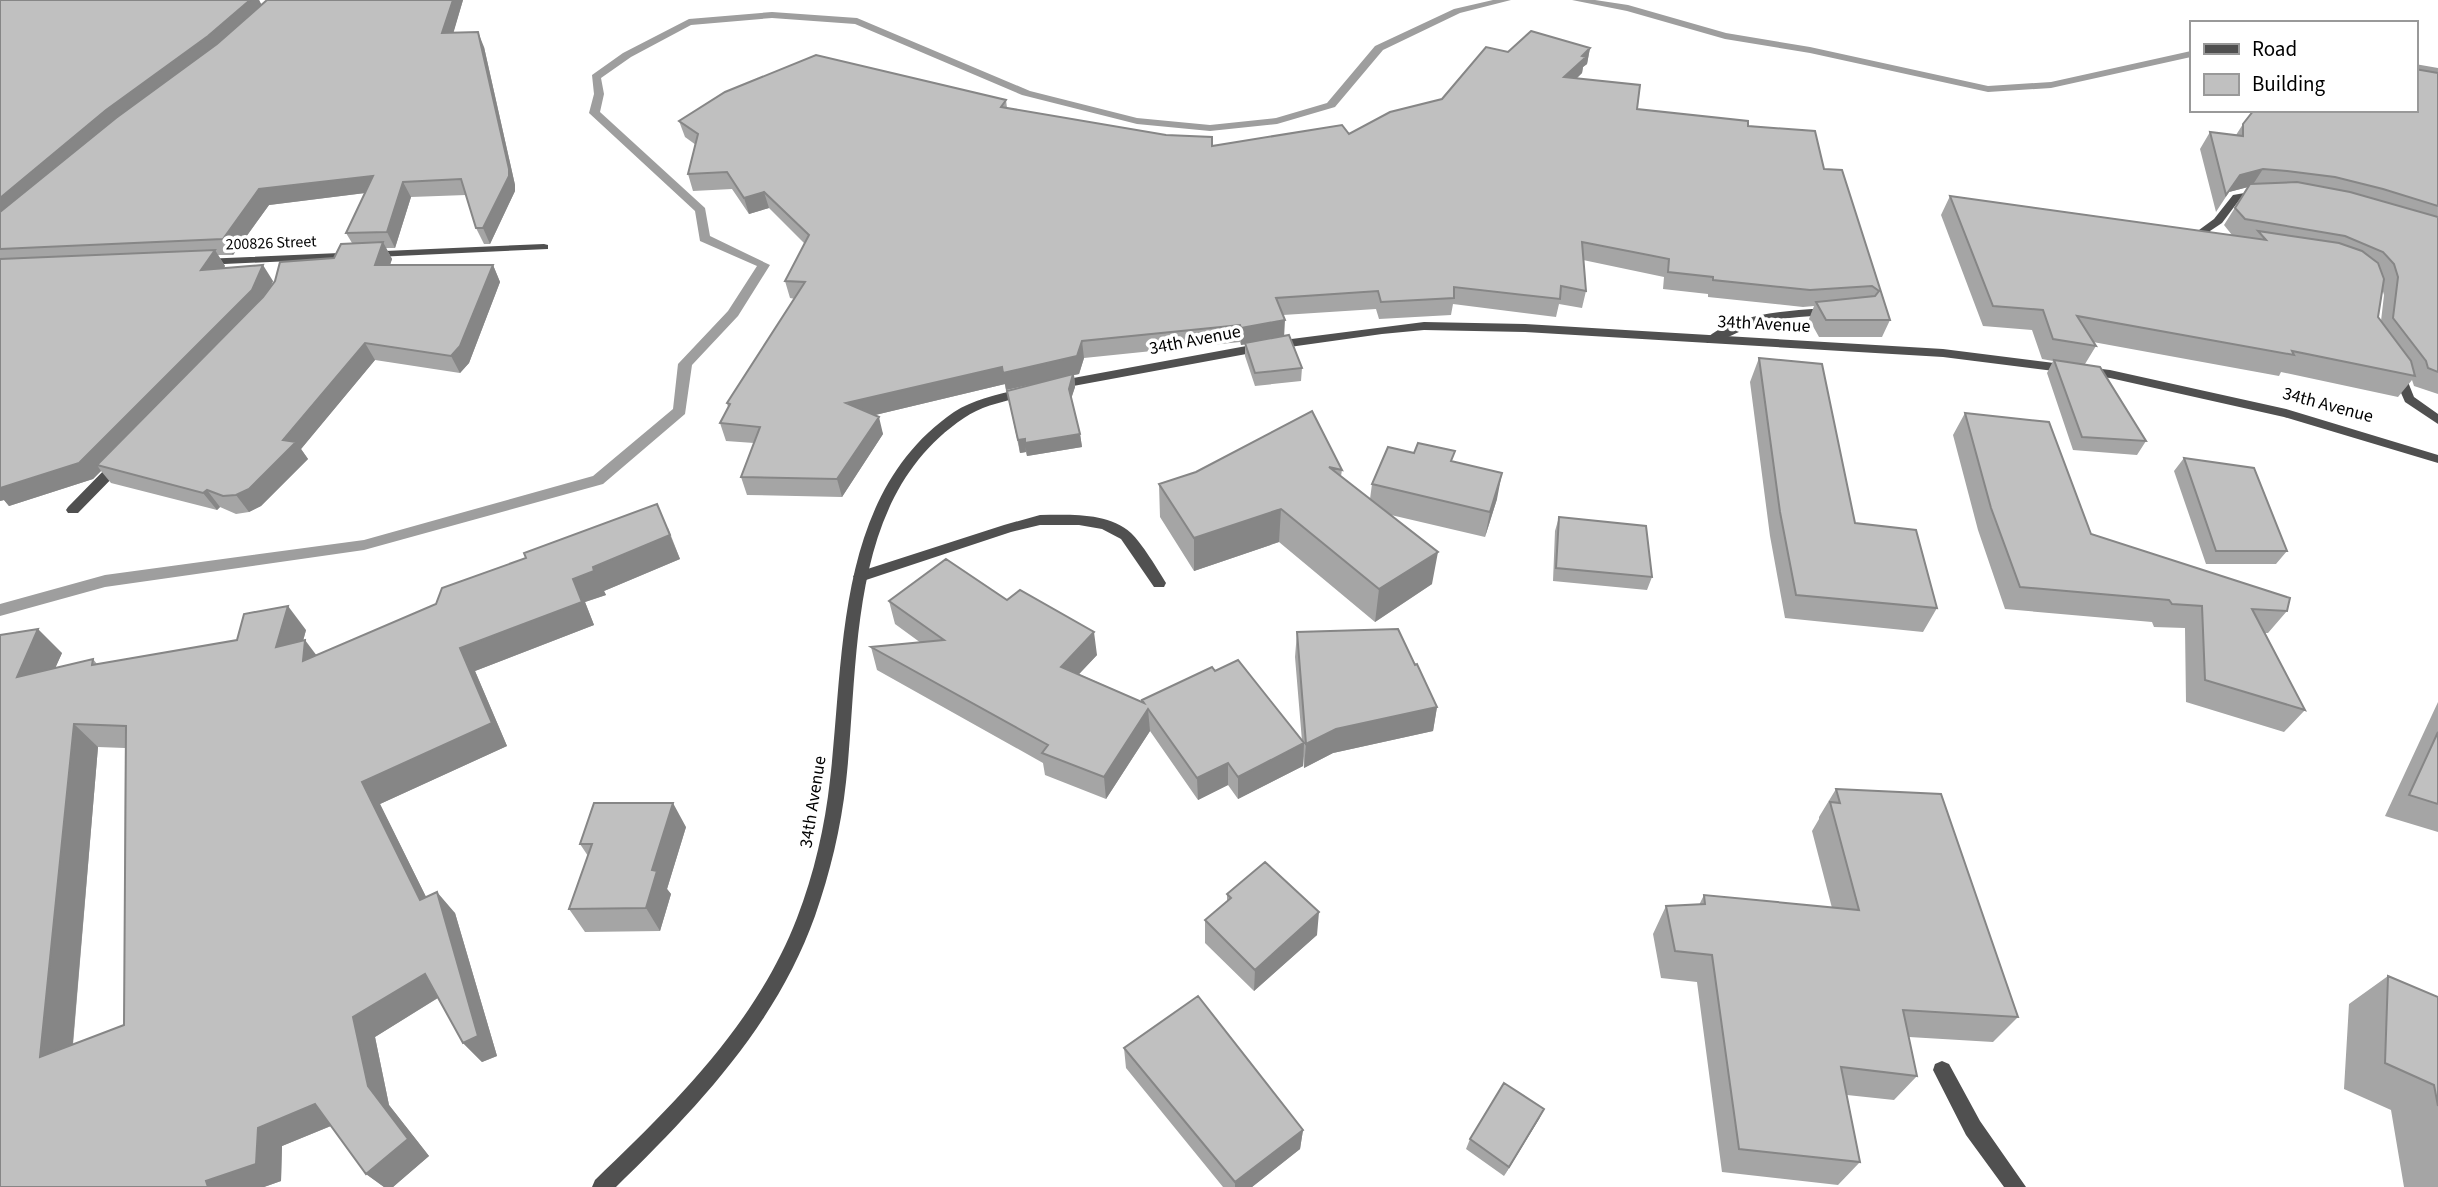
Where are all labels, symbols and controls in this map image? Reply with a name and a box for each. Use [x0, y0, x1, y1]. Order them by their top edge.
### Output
legend [2190, 21, 2417, 112]
text: Road [2252, 34, 2297, 64]
text: Building [2252, 69, 2326, 99]
street label: 200826 Street [225, 230, 317, 256]
street label: 34th Avenue [1717, 309, 1811, 339]
street label: 34th Avenue [1147, 319, 1243, 361]
street label: 34th Avenue [2280, 381, 2376, 429]
street label: 34th Avenue [793, 754, 833, 850]

